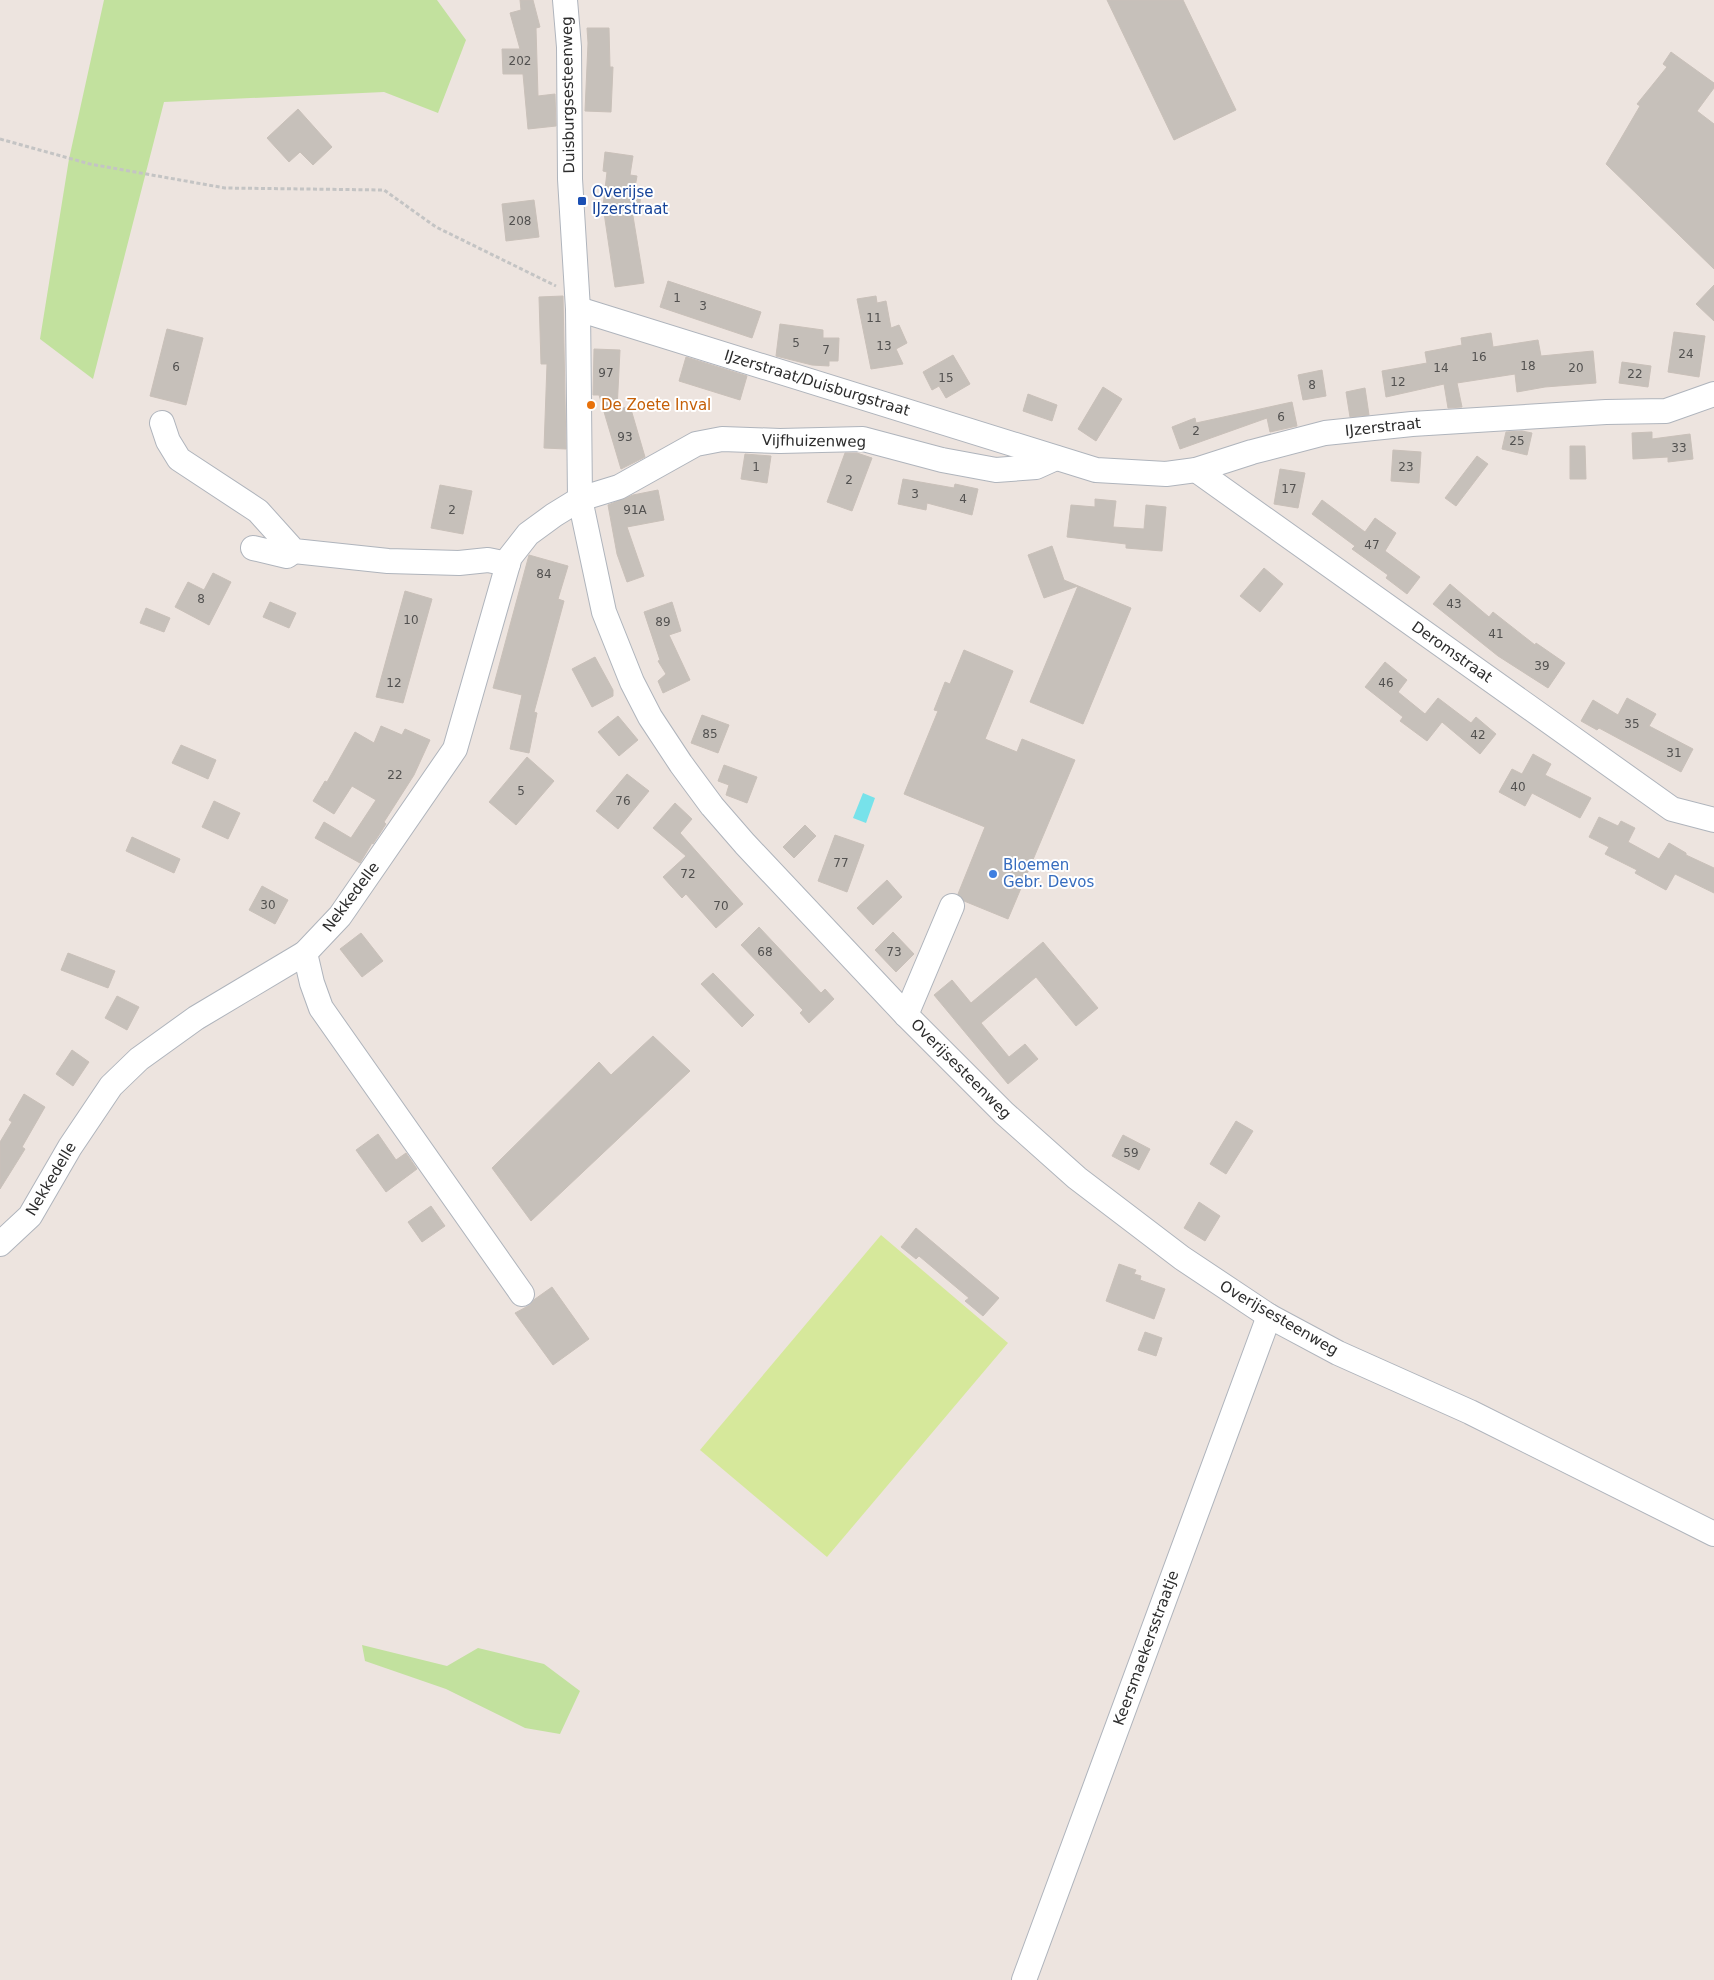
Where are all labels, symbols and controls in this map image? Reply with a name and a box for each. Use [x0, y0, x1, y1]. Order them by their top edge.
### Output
street label: Duisburgsesteenweg [558, 16, 578, 174]
house number: 202 [509, 54, 531, 68]
place label: Overijse IJzerstraat [592, 183, 668, 218]
marker: Overijse IJzerstraat [576, 195, 588, 207]
house number: 208 [509, 214, 531, 228]
house number: 1 [673, 291, 681, 305]
house number: 3 [699, 299, 707, 313]
house number: 11 [866, 311, 882, 325]
house number: 5 [792, 336, 800, 350]
house number: 13 [876, 339, 892, 353]
house number: 7 [822, 343, 830, 357]
street label: IJzerstraat/Duisburgstraat [722, 346, 912, 420]
house number: 24 [1678, 347, 1694, 361]
house number: 16 [1471, 350, 1487, 364]
house number: 18 [1520, 359, 1536, 373]
house number: 6 [172, 360, 180, 374]
house number: 14 [1433, 361, 1449, 375]
house number: 20 [1568, 361, 1584, 375]
house number: 97 [598, 366, 614, 380]
house number: 22 [1627, 367, 1643, 381]
house number: 15 [938, 371, 954, 385]
house number: 12 [1390, 375, 1406, 389]
house number: 8 [1308, 378, 1316, 392]
place label: De Zoete Inval [601, 396, 711, 414]
marker: De Zoete Inval [585, 399, 597, 411]
house number: 6 [1277, 410, 1285, 424]
street label: IJzerstraat [1344, 414, 1422, 440]
house number: 2 [1192, 424, 1200, 438]
house number: 93 [617, 430, 633, 444]
street label: Vijfhuizenweg [762, 431, 866, 451]
house number: 25 [1509, 434, 1525, 448]
house number: 33 [1671, 441, 1687, 455]
house number: 1 [752, 460, 760, 474]
house number: 23 [1398, 460, 1414, 474]
house number: 2 [845, 473, 853, 487]
house number: 17 [1281, 482, 1297, 496]
house number: 3 [911, 487, 919, 501]
house number: 4 [959, 492, 967, 506]
house number: 2 [448, 503, 456, 517]
house number: 91A [623, 503, 648, 517]
house number: 47 [1364, 538, 1380, 552]
house number: 84 [536, 567, 552, 581]
house number: 8 [197, 592, 205, 606]
house number: 43 [1446, 597, 1462, 611]
house number: 10 [403, 613, 419, 627]
house number: 89 [655, 615, 671, 629]
street label: Deromstraat [1408, 618, 1496, 687]
house number: 41 [1488, 627, 1504, 641]
house number: 39 [1534, 659, 1550, 673]
house number: 12 [386, 676, 402, 690]
house number: 46 [1378, 676, 1394, 690]
house number: 35 [1624, 717, 1640, 731]
house number: 85 [702, 727, 718, 741]
house number: 42 [1470, 728, 1486, 742]
house number: 31 [1666, 746, 1682, 760]
house number: 22 [387, 768, 403, 782]
house number: 40 [1510, 780, 1526, 794]
house number: 5 [517, 784, 525, 798]
house number: 76 [615, 794, 631, 808]
house number: 77 [833, 856, 849, 870]
place label: Bloemen Gebr. Devos [1003, 856, 1095, 891]
street label: Nekkedelle [319, 859, 383, 935]
house number: 72 [680, 867, 696, 881]
marker: Bloemen Gebr. Devos [987, 868, 999, 880]
house number: 30 [260, 898, 276, 912]
house number: 70 [713, 899, 729, 913]
house number: 68 [757, 945, 773, 959]
house number: 73 [886, 945, 902, 959]
street label: Overijsesteenweg [907, 1015, 1015, 1123]
street label: Nekkedelle [22, 1139, 80, 1219]
house number: 59 [1123, 1146, 1139, 1160]
street label: Overijsesteenweg [1216, 1277, 1342, 1359]
street label: Keersmaekersstraatje [1110, 1568, 1182, 1728]

